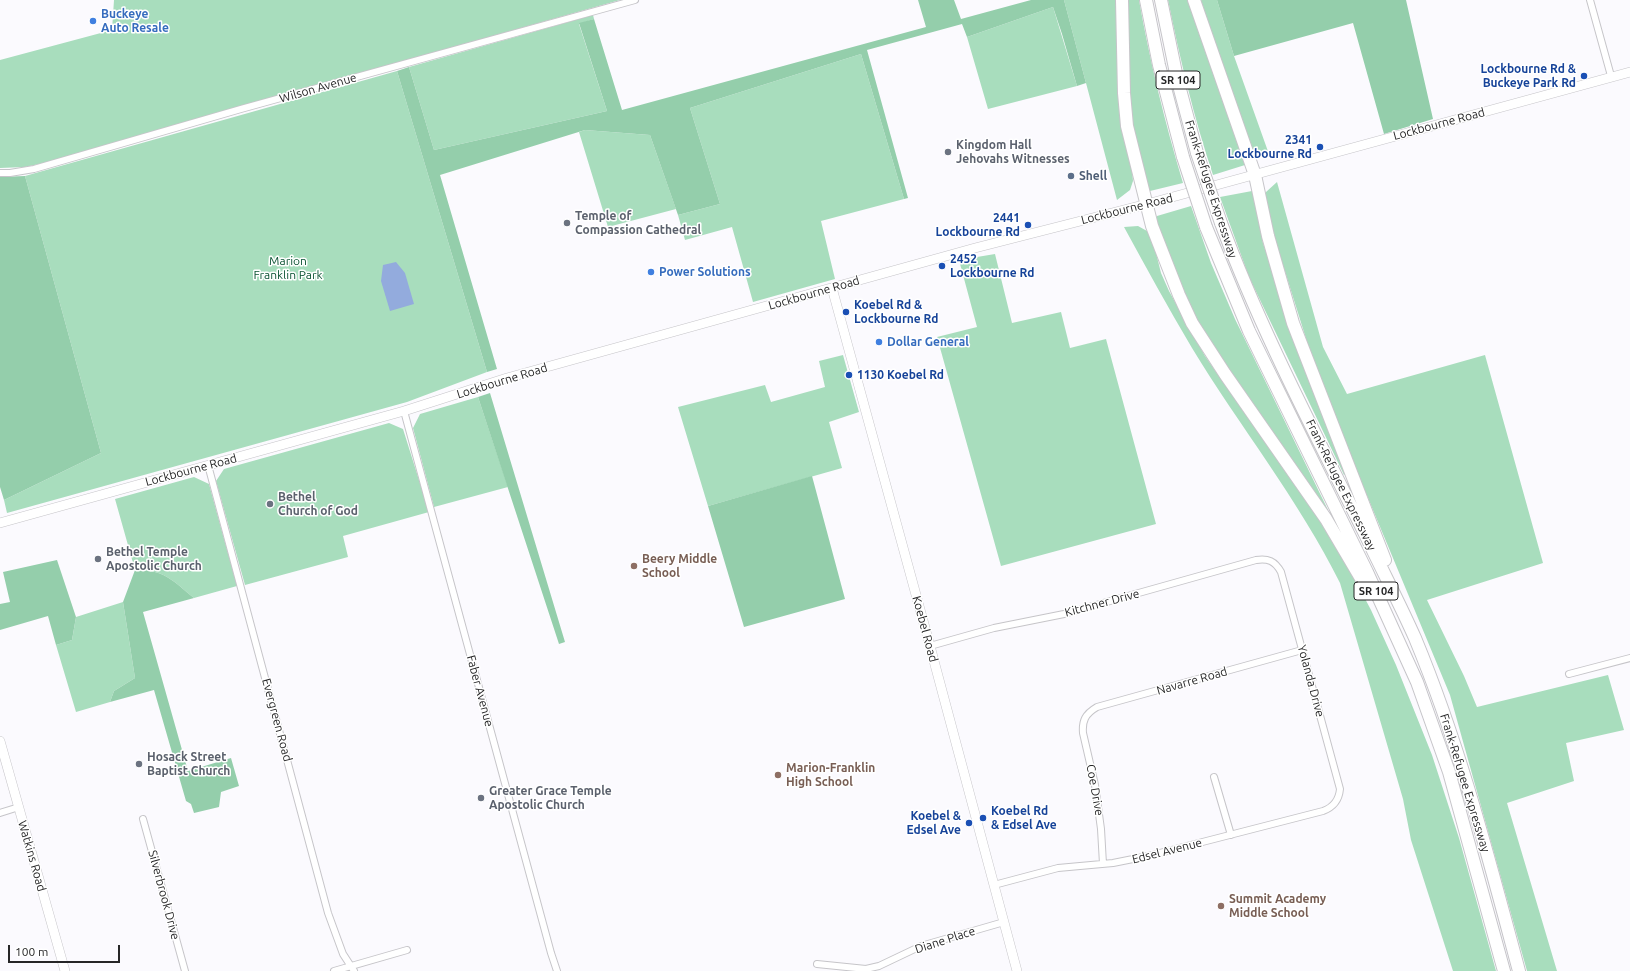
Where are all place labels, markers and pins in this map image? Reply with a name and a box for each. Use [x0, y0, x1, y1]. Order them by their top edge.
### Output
place label: Buckeye Auto Resale [101, 7, 169, 35]
marker: Buckeye Auto Resale [88, 16, 98, 26]
place label: Lockbourne Rd & Buckeye Park Rd [1480, 62, 1576, 90]
marker: Lockbourne Rd & Buckeye Park Rd [1579, 71, 1589, 81]
place label: 2341 Lockbourne Rd [1228, 133, 1312, 161]
place label: Kingdom Hall Jehovahs Witnesses [956, 138, 1070, 166]
marker: 2341 Lockbourne Rd [1315, 142, 1325, 152]
marker: Kingdom Hall Jehovahs Witnesses [943, 147, 953, 157]
place label: Shell [1079, 169, 1107, 183]
marker: Shell [1066, 171, 1076, 181]
place label: Temple of Compassion Cathedral [575, 209, 701, 237]
place label: 2441 Lockbourne Rd [936, 211, 1020, 239]
marker: Temple of Compassion Cathedral [562, 218, 572, 228]
marker: 2441 Lockbourne Rd [1023, 220, 1033, 230]
place label: 2452 Lockbourne Rd [950, 252, 1034, 280]
marker: 2452 Lockbourne Rd [937, 261, 947, 271]
place label: Power Solutions [659, 265, 751, 279]
marker: Power Solutions [646, 267, 656, 277]
place label: Koebel Rd & Lockbourne Rd [854, 298, 938, 326]
marker: Koebel Rd & Lockbourne Rd [841, 307, 851, 317]
place label: Dollar General [887, 335, 969, 349]
marker: Dollar General [874, 337, 884, 347]
place label: 1130 Koebel Rd [857, 368, 944, 382]
marker: 1130 Koebel Rd [844, 370, 854, 380]
place label: Bethel Church of God [278, 490, 358, 518]
marker: Bethel Church of God [265, 499, 275, 509]
place label: Bethel Temple Apostolic Church [106, 545, 202, 573]
place label: Beery Middle School [642, 552, 717, 580]
marker: Bethel Temple Apostolic Church [93, 554, 103, 564]
marker: Beery Middle School [629, 561, 639, 571]
place label: Hosack Street Baptist Church [147, 750, 230, 778]
marker: Hosack Street Baptist Church [134, 759, 144, 769]
place label: Marion-Franklin High School [786, 761, 875, 789]
marker: Marion-Franklin High School [773, 770, 783, 780]
place label: Greater Grace Temple Apostolic Church [489, 784, 612, 812]
marker: Greater Grace Temple Apostolic Church [476, 793, 486, 803]
place label: Koebel Rd & Edsel Ave [991, 804, 1057, 832]
place label: Koebel & Edsel Ave [906, 809, 961, 837]
marker: Koebel Rd & Edsel Ave [978, 813, 988, 823]
marker: Koebel & Edsel Ave [964, 818, 974, 828]
place label: Summit Academy Middle School [1229, 892, 1326, 920]
marker: Summit Academy Middle School [1216, 901, 1226, 911]

